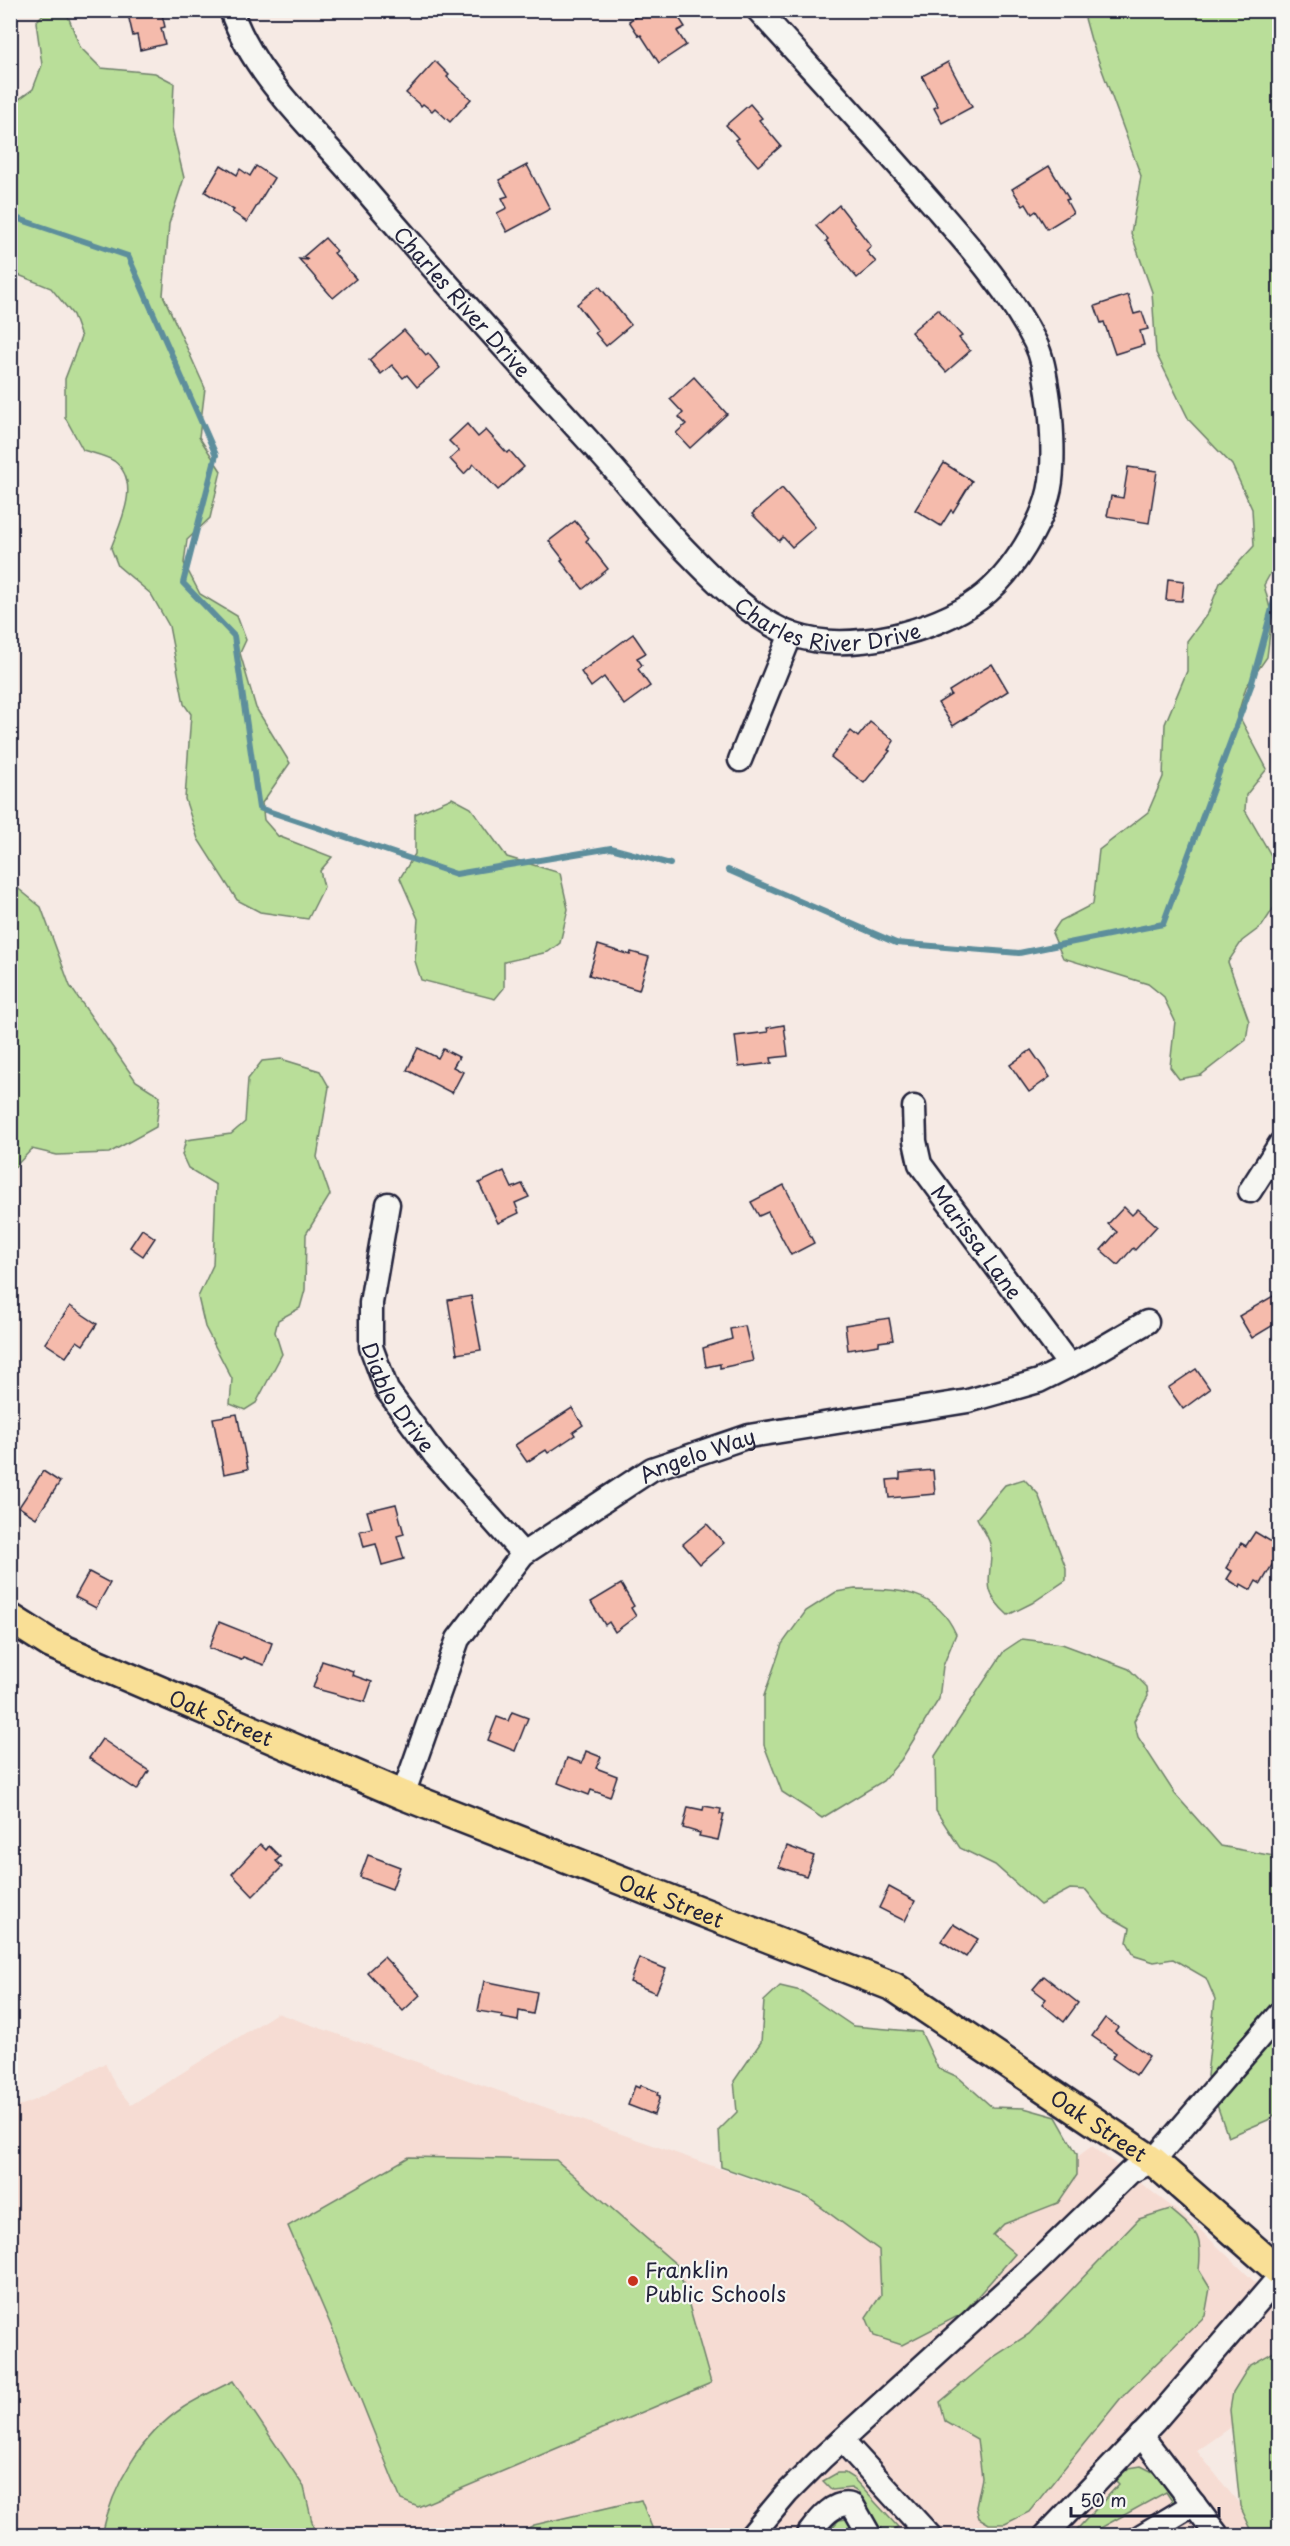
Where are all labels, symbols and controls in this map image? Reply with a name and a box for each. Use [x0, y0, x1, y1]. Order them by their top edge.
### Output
street label: Charles River Drive [387, 218, 539, 384]
street label: Charles River Drive [728, 589, 924, 658]
street label: Marissa Lane [924, 1177, 1031, 1305]
street label: Diablo Drive [355, 1337, 444, 1459]
street label: Angelo Way [632, 1419, 759, 1490]
street label: Oak Street [164, 1681, 279, 1754]
street label: Oak Street [614, 1865, 729, 1935]
street label: Oak Street [1044, 2081, 1154, 2169]
place label: Franklin Public Schools [645, 2253, 786, 2309]
marker: Franklin Public Schools [626, 2274, 640, 2288]
scale bar [1071, 2480, 1220, 2518]
text: 50 m [1080, 2486, 1127, 2513]

